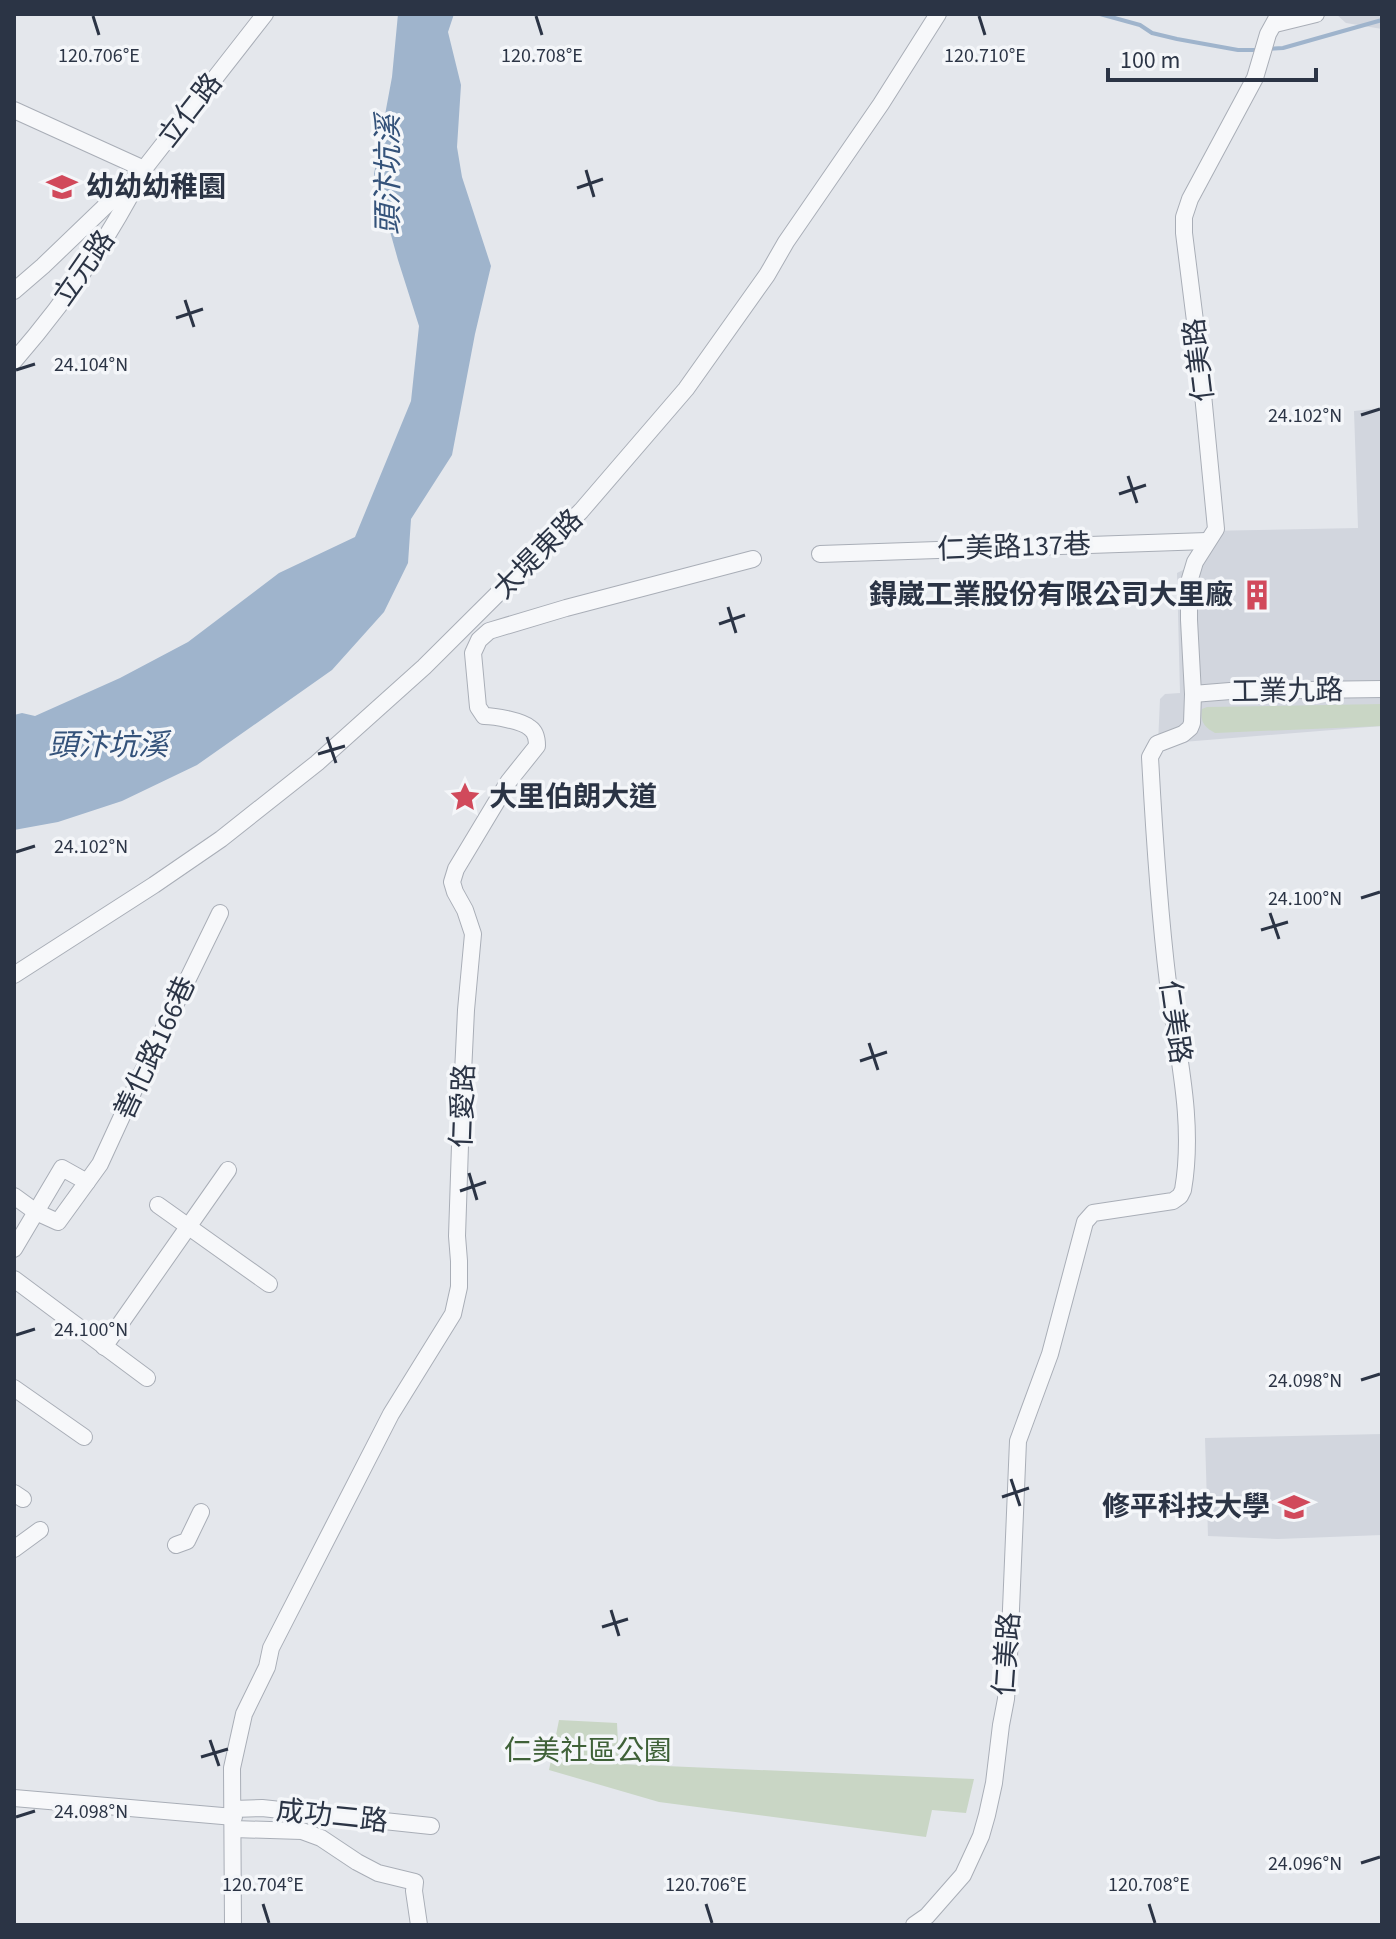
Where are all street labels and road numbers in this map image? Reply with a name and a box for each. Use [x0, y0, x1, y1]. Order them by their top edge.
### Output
street label: 立仁路 [148, 65, 232, 155]
street label: 立元路 [44, 222, 124, 314]
street label: 仁美路 [1174, 316, 1224, 404]
street label: 太堤東路 [484, 500, 592, 608]
street label: 仁美路137巷 [936, 524, 1092, 570]
street label: 工業九路 [1231, 670, 1343, 712]
street label: 善化路166巷 [104, 970, 206, 1126]
street label: 仁美路 [1149, 978, 1201, 1066]
street label: 仁愛路 [442, 1063, 484, 1149]
street label: 仁美路 [984, 1611, 1030, 1697]
street label: 成功二路 [274, 1790, 390, 1842]

